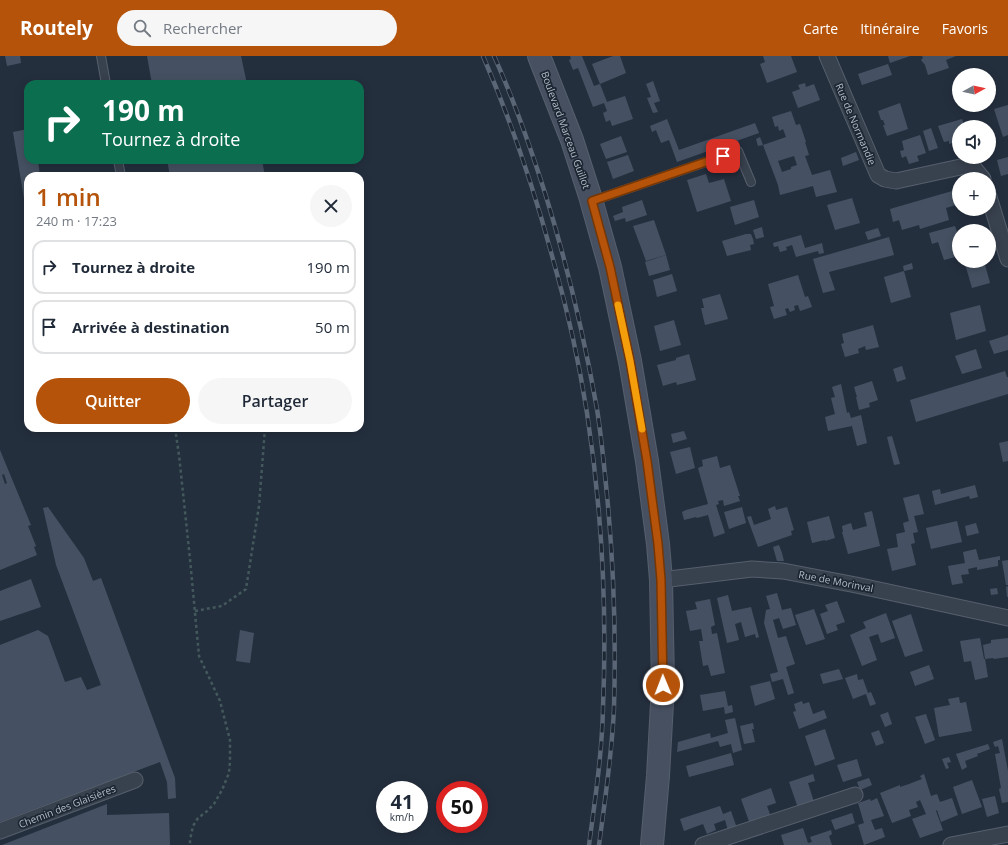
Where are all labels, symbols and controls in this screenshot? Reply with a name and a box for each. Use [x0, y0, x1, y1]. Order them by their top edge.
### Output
search box [117, 10, 397, 46]
text: Routely [20, 15, 93, 41]
icon: search [131, 17, 153, 39]
text: Rechercher [163, 18, 242, 38]
text: Carte [803, 19, 838, 38]
text: Itinéraire [860, 19, 920, 38]
text: Favoris [942, 19, 988, 38]
north arrow [952, 68, 996, 112]
map controls [952, 68, 996, 268]
street label: Boulevard Marceau Guillot [538, 69, 594, 191]
street label: Rue de Normandie [832, 81, 880, 167]
text: 190 m [102, 91, 185, 129]
icon: right [36, 96, 88, 148]
button: sound [952, 120, 996, 164]
text: Tournez à droite [102, 127, 240, 151]
pin [706, 139, 740, 173]
icon: arrive [712, 145, 734, 167]
button: + [952, 172, 996, 216]
text: 1 min [36, 180, 101, 213]
button: close [310, 185, 352, 227]
text: 240 m · 17:23 [36, 212, 117, 230]
button: − [952, 224, 996, 268]
icon: right [38, 256, 60, 278]
text: Tournez à droite [72, 257, 195, 277]
text: 190 m [306, 257, 350, 277]
icon: arrive [38, 316, 60, 338]
text: Arrivée à destination [72, 317, 230, 337]
text: 50 m [315, 317, 350, 337]
button: Quitter [36, 378, 190, 424]
button: Partager [198, 378, 352, 424]
street label: Rue de Morinval [798, 567, 874, 595]
position arrow [642, 664, 684, 706]
street label: Chemin des Glaisières [16, 781, 118, 831]
speed limit sign: 50 [436, 781, 488, 833]
text: 41 [391, 788, 413, 815]
text: km/h [390, 810, 414, 824]

